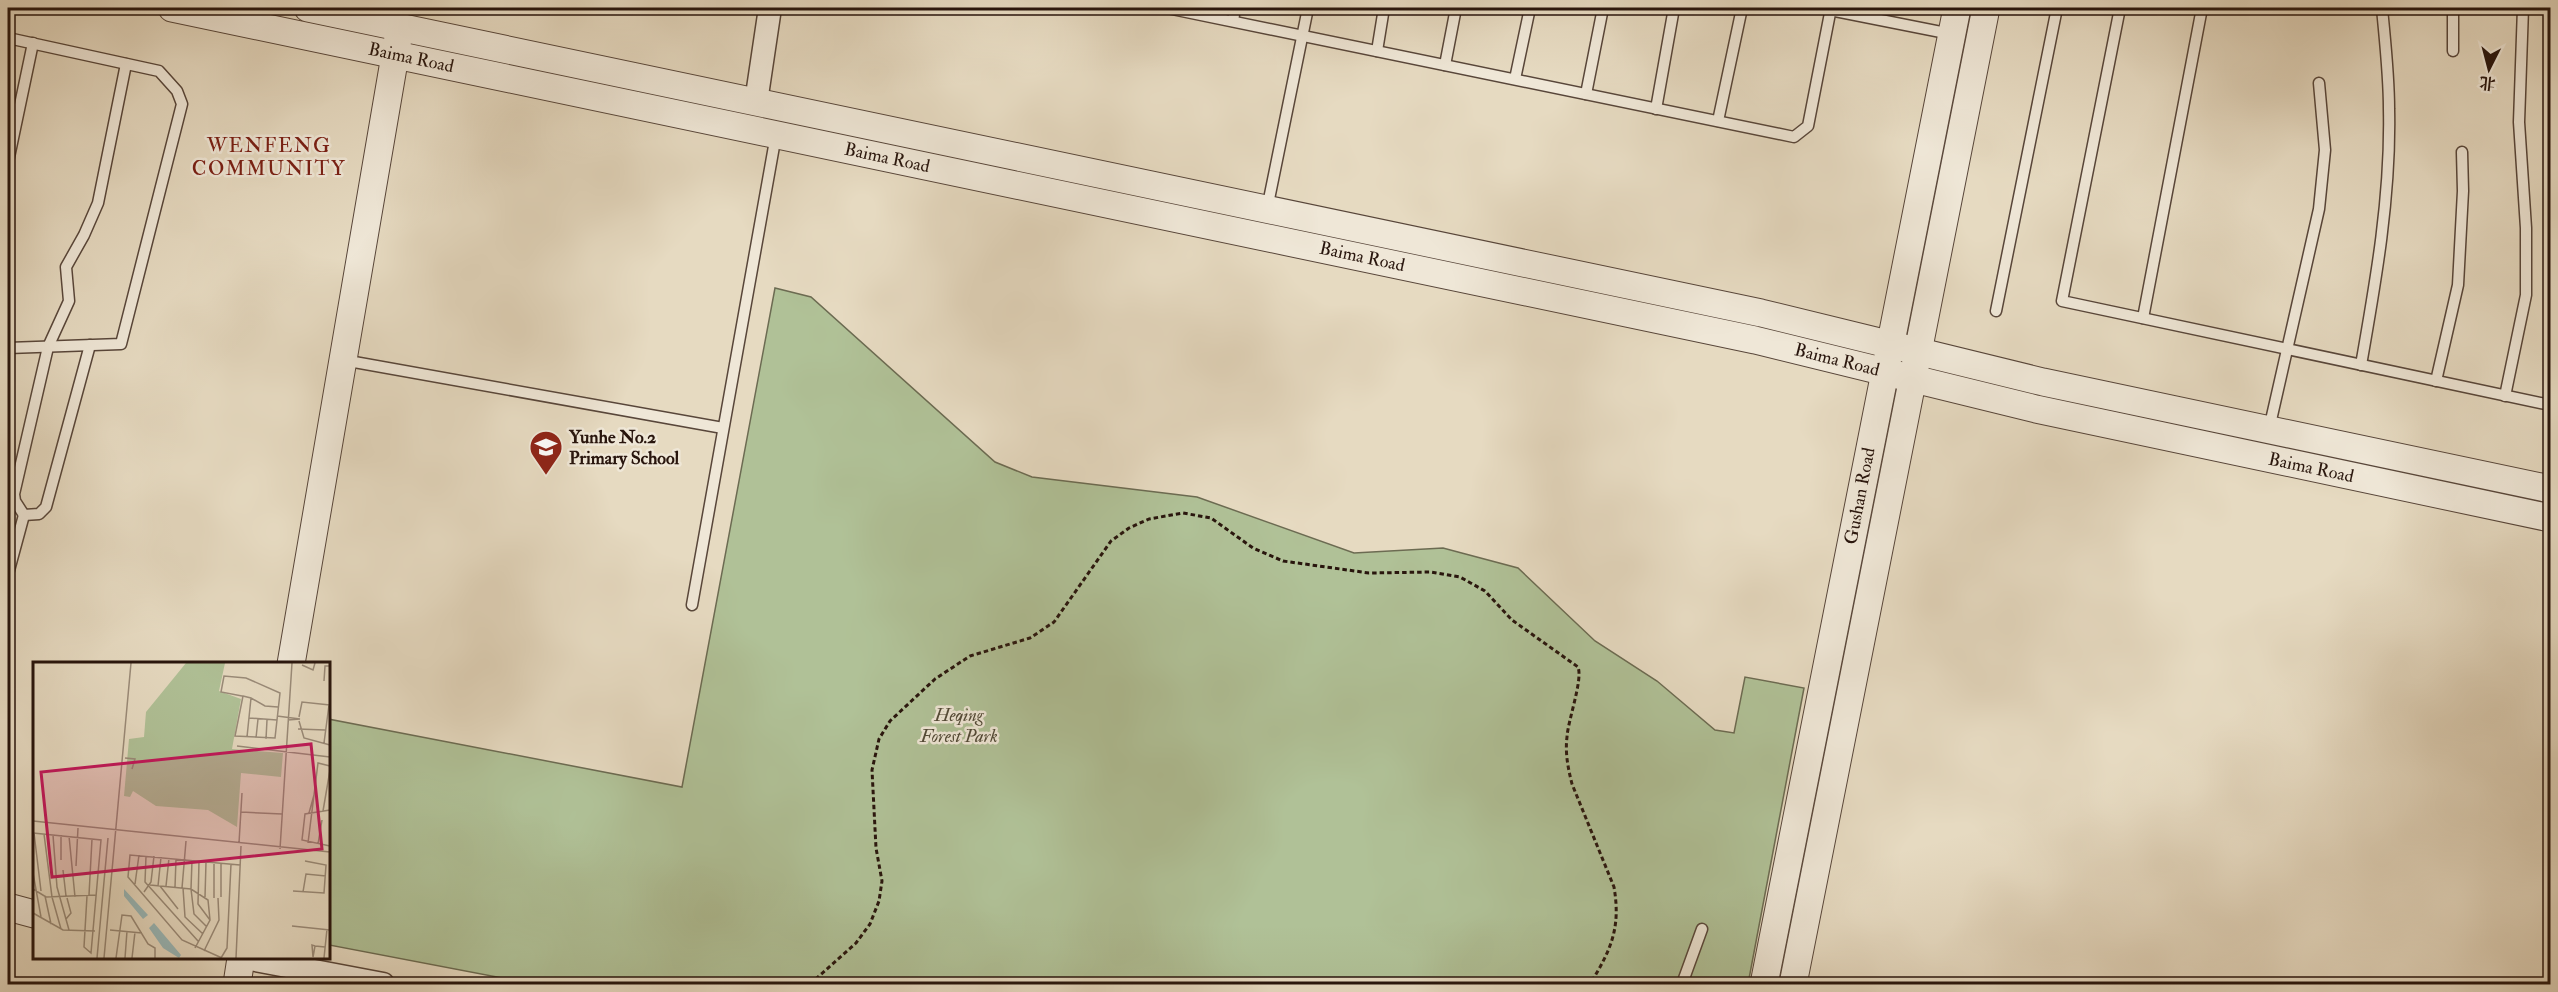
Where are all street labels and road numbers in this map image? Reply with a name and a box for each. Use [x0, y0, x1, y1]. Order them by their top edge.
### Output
street label: Baima Road [366, 38, 456, 78]
street label: Baima Road [842, 138, 932, 178]
street label: Baima Road [1317, 237, 1407, 277]
street label: Baima Road [1792, 338, 1882, 382]
street label: Gushan Road [1839, 446, 1881, 546]
street label: Baima Road [2266, 448, 2356, 488]

